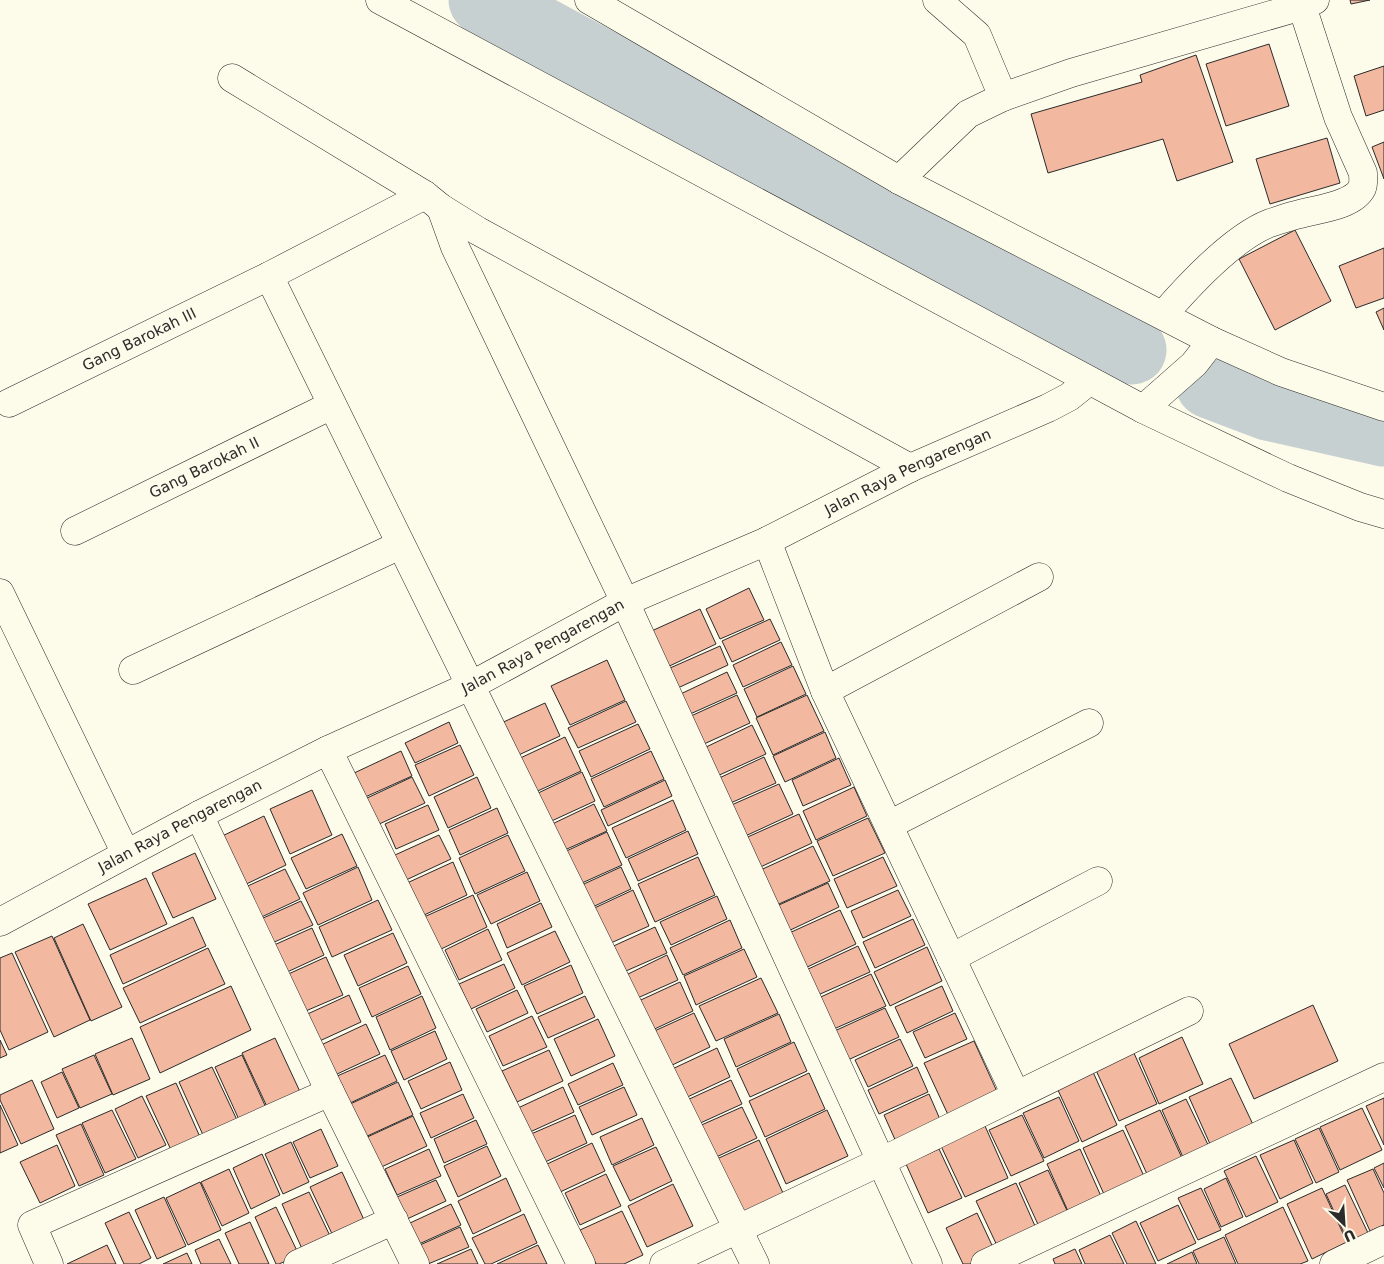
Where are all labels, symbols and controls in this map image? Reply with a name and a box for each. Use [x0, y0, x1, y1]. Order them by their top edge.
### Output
street label: Gang Barokah III [79, 304, 199, 375]
street label: Jalan Raya Pengarengan [821, 425, 994, 520]
street label: Gang Barokah II [146, 433, 262, 502]
street label: Jalan Raya Pengarengan [458, 595, 627, 698]
street label: Jalan Raya Pengarengan [94, 776, 265, 877]
north arrow [1319, 1199, 1369, 1249]
text: U [1341, 1226, 1358, 1245]

